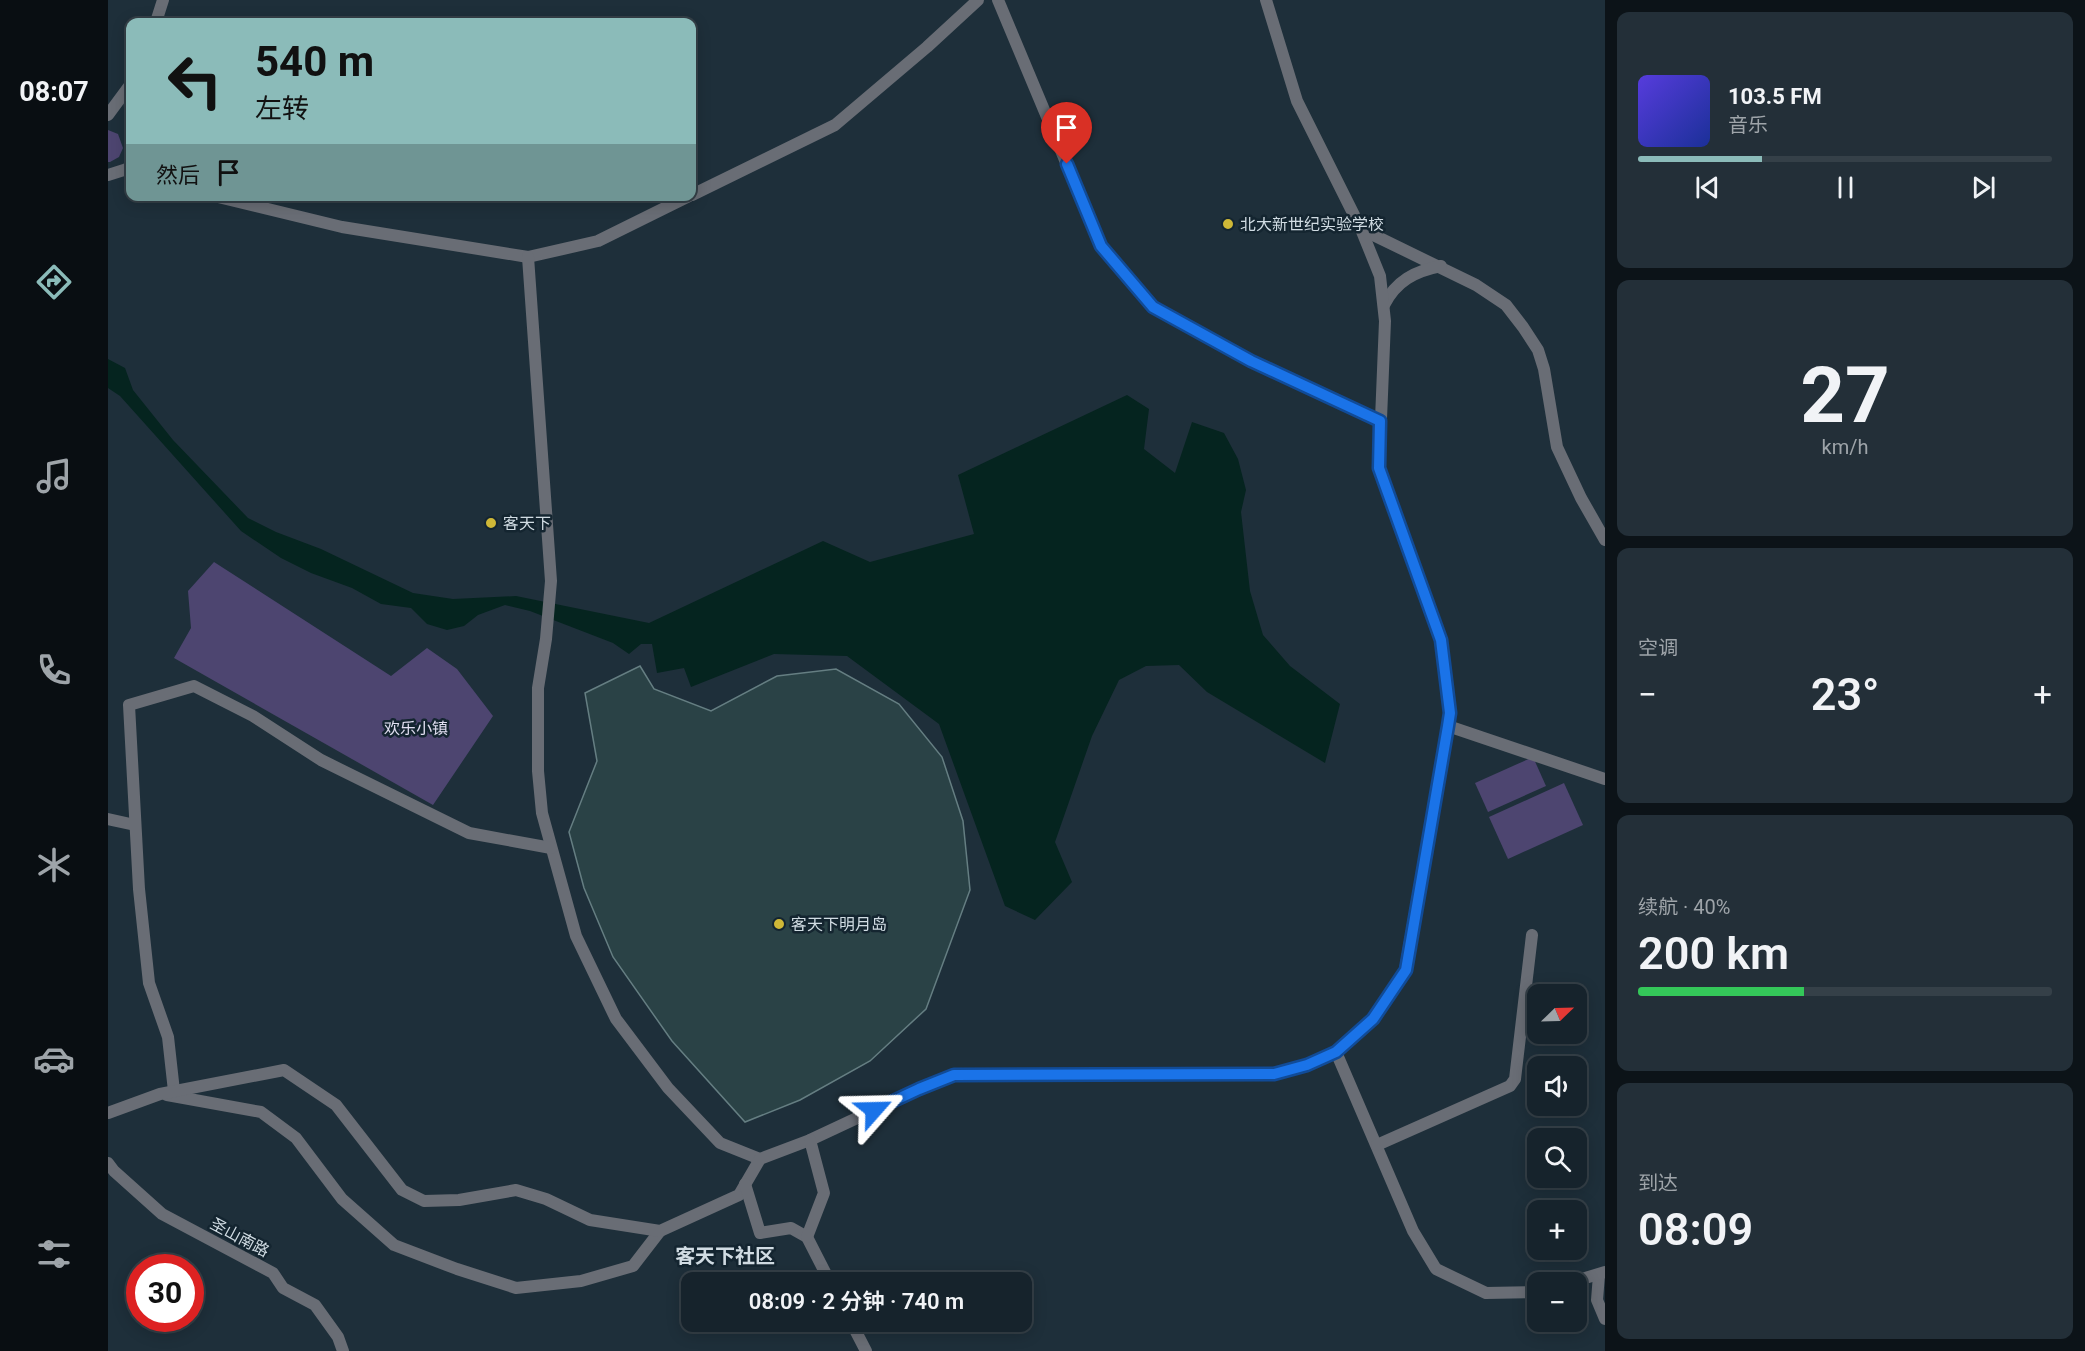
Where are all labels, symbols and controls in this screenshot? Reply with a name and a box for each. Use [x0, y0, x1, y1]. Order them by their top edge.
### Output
text: 540 m [255, 37, 374, 86]
icon: left [156, 42, 234, 120]
text: 08:07 [19, 76, 89, 108]
text: 103.5 FM [1728, 84, 1822, 109]
text: 左转 [255, 93, 309, 125]
pin [1041, 102, 1092, 164]
icon: arrive [1050, 111, 1083, 144]
text: 音乐 [1728, 113, 1768, 137]
icon: arrive [212, 156, 245, 189]
text: 然后 [156, 163, 200, 188]
icon: previous [1691, 171, 1724, 204]
icon: pause [1829, 171, 1862, 204]
icon: next [1967, 171, 2000, 204]
place label: 北大新世纪实验学校 [1240, 215, 1384, 234]
marker: 北大新世纪实验学校 [1221, 217, 1235, 231]
icon: directions [33, 261, 75, 303]
text: 27 [1800, 350, 1890, 441]
text: km/h [1822, 435, 1868, 459]
icon: music [33, 455, 75, 497]
place label: 客天下 [503, 514, 551, 533]
marker: 客天下 [484, 516, 498, 530]
text: 空调 [1638, 636, 1678, 660]
icon: phone [33, 649, 75, 691]
text: 23° [1811, 668, 1879, 721]
text: − [1638, 675, 1657, 714]
text: + [2033, 675, 2052, 714]
park label: 欢乐小镇 [384, 719, 448, 738]
icon: climate [33, 844, 75, 886]
text: 续航 · 40% [1638, 895, 1730, 919]
place label: 客天下明月岛 [791, 915, 887, 934]
marker: 客天下明月岛 [772, 917, 786, 931]
text: 200 km [1638, 927, 1789, 980]
north arrow [1527, 984, 1587, 1044]
map controls [1527, 984, 1587, 1332]
icon: car [33, 1038, 75, 1080]
button: sound [1527, 1056, 1587, 1116]
position arrow [842, 1078, 906, 1142]
button: search [1527, 1128, 1587, 1188]
text: 到达 [1638, 1171, 1678, 1195]
button: + [1527, 1200, 1587, 1260]
text: 08:09 [1638, 1203, 1753, 1256]
street label: 圣山南路 [207, 1214, 272, 1261]
icon: filters [33, 1233, 75, 1275]
district label: 客天下社区 [675, 1244, 775, 1268]
speed limit sign: 30 [126, 1254, 204, 1332]
button: − [1527, 1272, 1587, 1332]
text: 08:09 · 2 分钟 · 740 m [749, 1289, 964, 1314]

